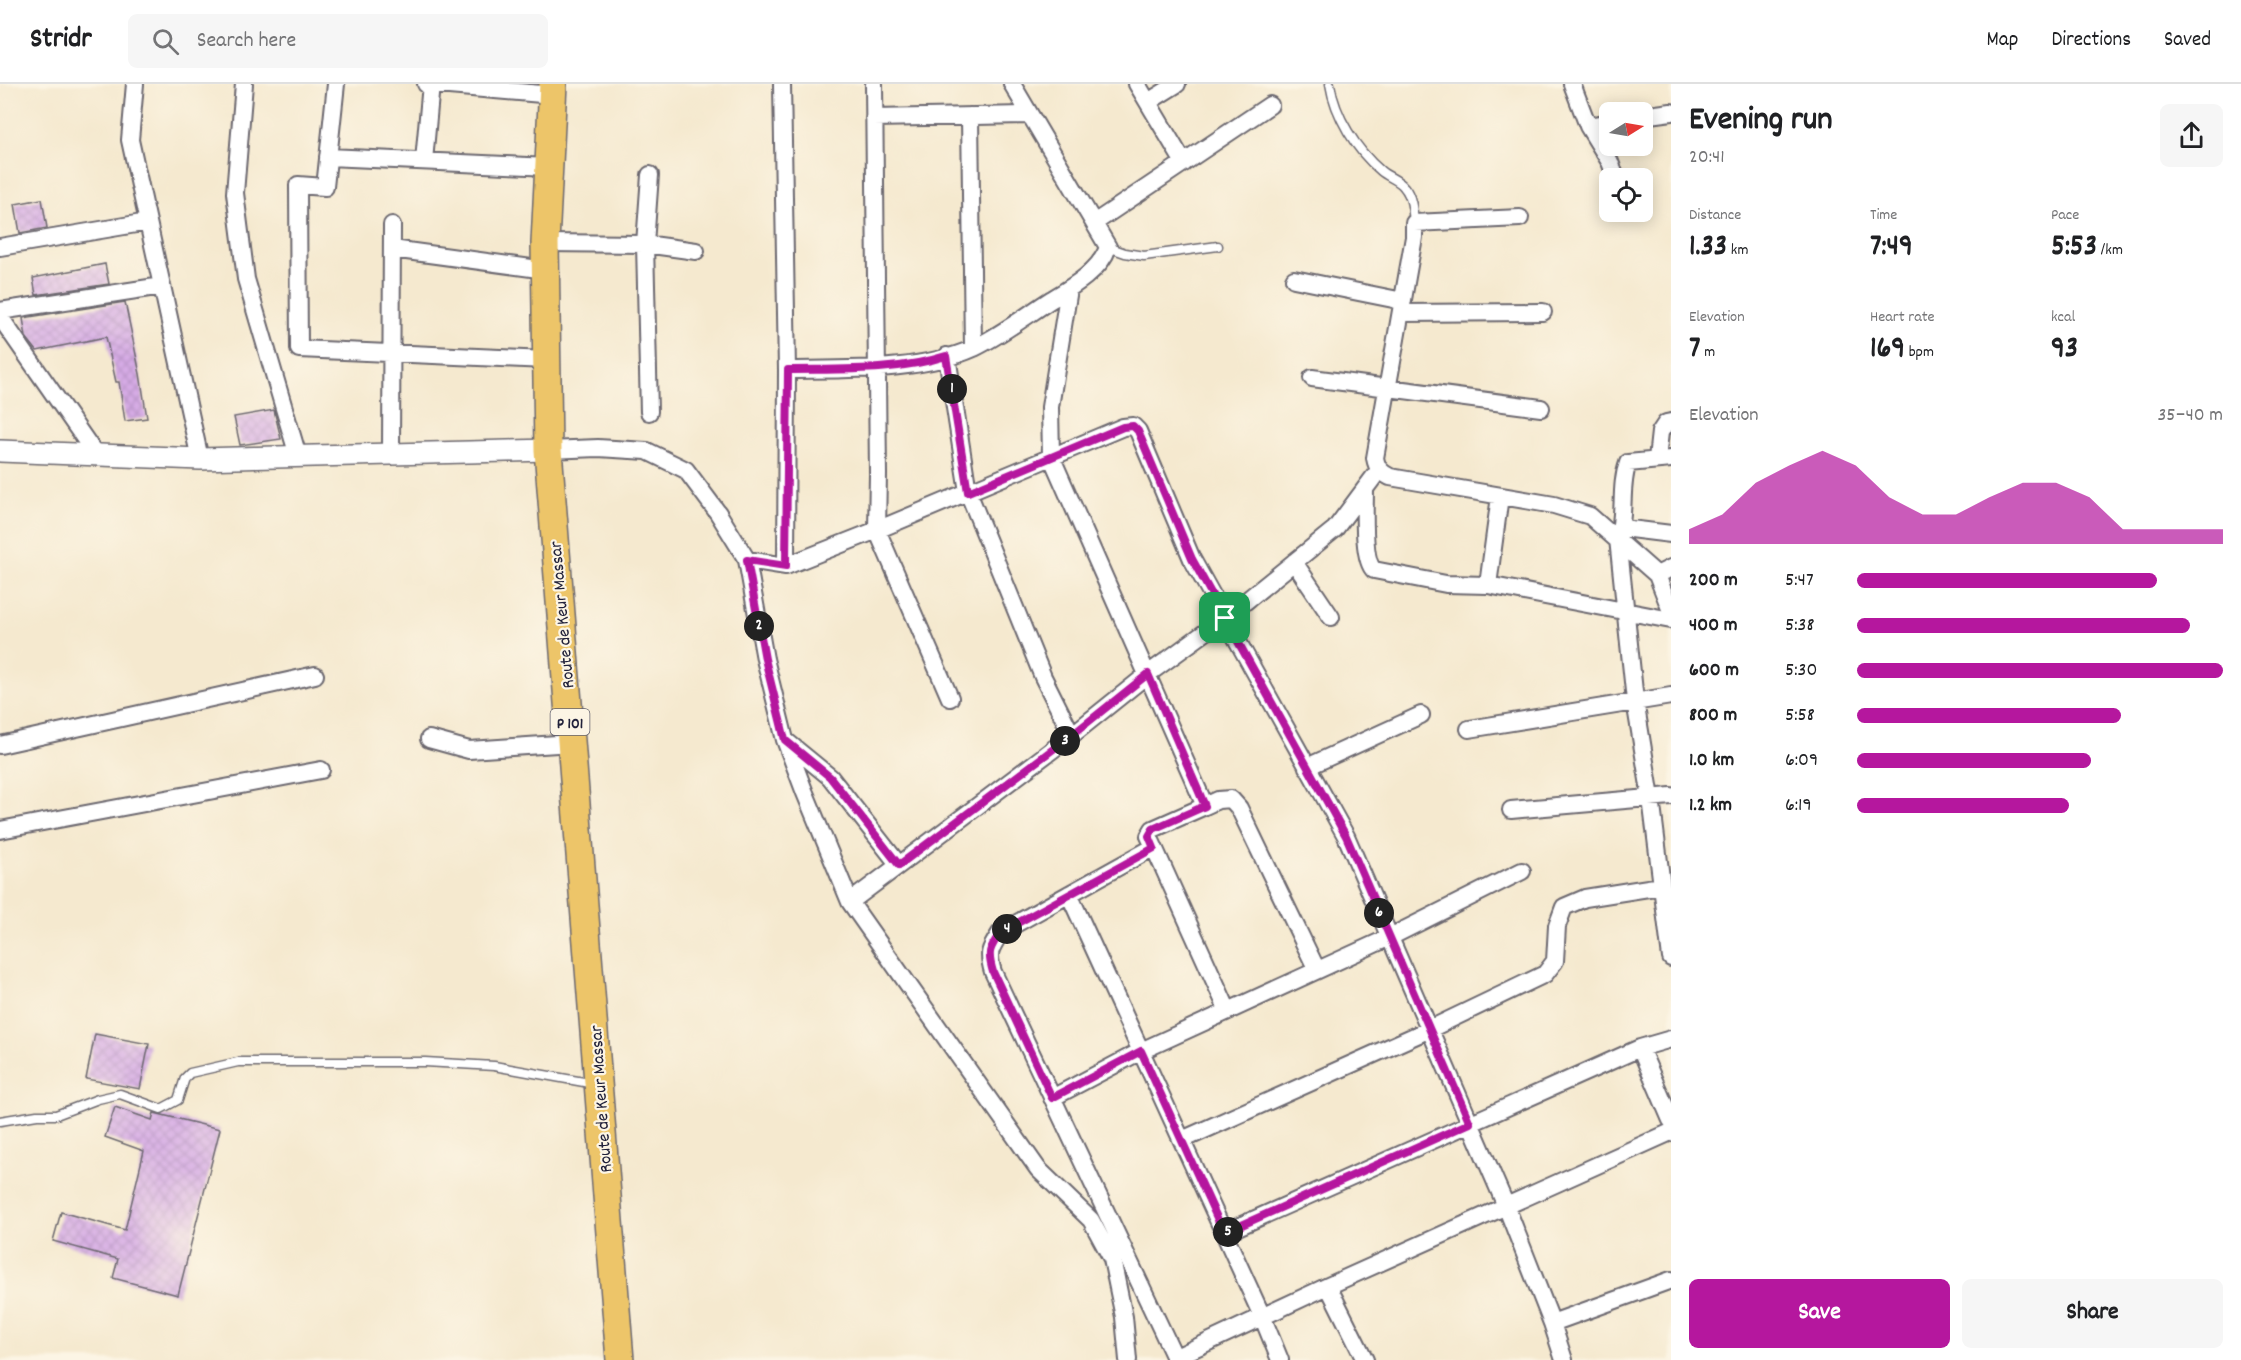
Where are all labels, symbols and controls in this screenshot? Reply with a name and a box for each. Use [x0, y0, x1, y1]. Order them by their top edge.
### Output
search box [128, 14, 548, 68]
text: Stridr [30, 21, 92, 61]
icon: search [149, 25, 182, 58]
text: Search here [197, 26, 296, 57]
text: Map [1987, 26, 2018, 56]
text: Directions [2051, 26, 2131, 56]
text: Saved [2164, 26, 2211, 56]
text: Evening run [1689, 98, 1833, 145]
north arrow [1599, 102, 1653, 156]
map controls [1599, 102, 1653, 222]
button: share [2160, 104, 2223, 167]
text: 20:41 [1689, 144, 1725, 172]
button: locate [1599, 168, 1653, 222]
text: Distance [1689, 204, 1741, 227]
text: Time [1870, 204, 1897, 227]
text: Pace [2051, 204, 2079, 227]
text: 1.33 [1689, 227, 1727, 270]
text: 7:49 [1870, 227, 1913, 270]
text: 5:53 [2051, 227, 2097, 270]
text: km [1727, 239, 1748, 262]
text: /km [2097, 239, 2123, 262]
text: Elevation [1689, 306, 1745, 329]
text: Heart rate [1870, 306, 1935, 329]
text: kcal [2051, 306, 2075, 329]
text: 7 [1689, 329, 1701, 372]
text: 169 [1870, 329, 1905, 372]
text: 93 [2051, 329, 2078, 372]
text: m [1701, 341, 1715, 364]
text: bpm [1905, 341, 1934, 364]
pin: 1 [937, 374, 967, 404]
text: 1 [950, 377, 954, 400]
text: Elevation [1689, 402, 1759, 430]
text: 35–40 m [2157, 402, 2223, 430]
street label: Route de Keur Massar [545, 540, 582, 689]
text: 200 m [1689, 567, 1738, 595]
text: 5:47 [1785, 567, 1814, 595]
pin [1199, 592, 1250, 643]
icon: arrive [1208, 601, 1241, 634]
pin: 2 [744, 611, 774, 641]
text: 400 m [1689, 612, 1737, 640]
text: 5:38 [1785, 612, 1814, 640]
text: 2 [756, 614, 763, 637]
text: 600 m [1689, 657, 1739, 685]
text: 5:30 [1785, 657, 1817, 685]
text: 800 m [1689, 702, 1737, 730]
text: 5:58 [1785, 702, 1815, 730]
road number: P 101 [550, 709, 590, 735]
pin: 3 [1050, 726, 1080, 756]
text: 3 [1061, 729, 1069, 752]
text: 1.0 km [1689, 747, 1734, 775]
text: 6:09 [1785, 747, 1818, 775]
text: 1.2 km [1689, 792, 1732, 820]
text: 6:19 [1785, 792, 1812, 820]
pin: 6 [1364, 898, 1394, 928]
text: 6 [1375, 901, 1383, 924]
pin: 4 [992, 914, 1022, 944]
text: 4 [1004, 917, 1010, 940]
street label: Route de Keur Massar [585, 1024, 620, 1173]
pin: 5 [1213, 1217, 1243, 1247]
text: 5 [1224, 1220, 1232, 1243]
button: Save [1689, 1279, 1950, 1348]
button: Share [1962, 1279, 2223, 1348]

